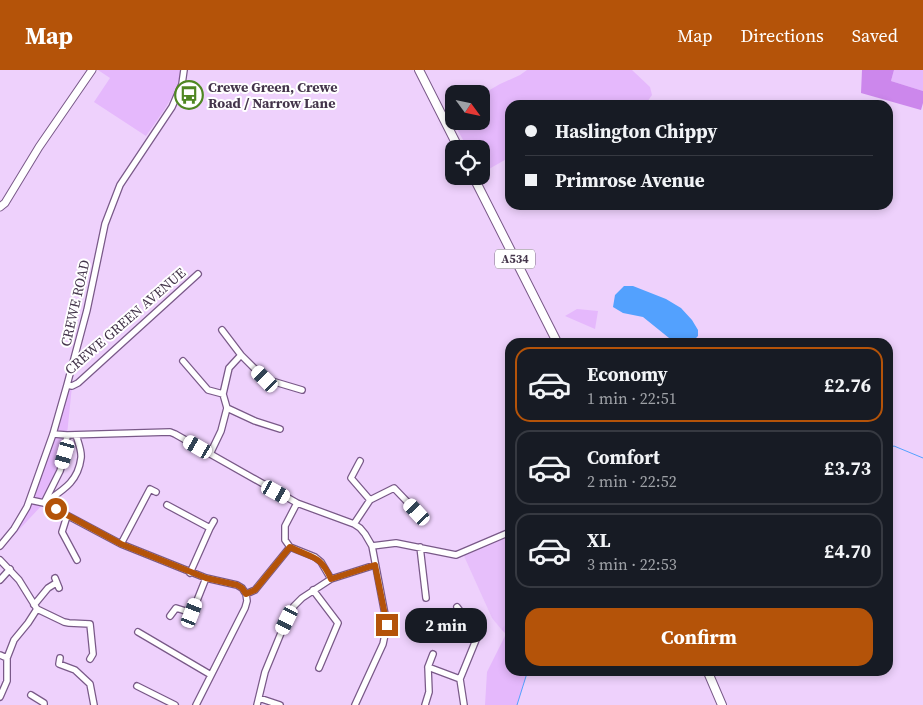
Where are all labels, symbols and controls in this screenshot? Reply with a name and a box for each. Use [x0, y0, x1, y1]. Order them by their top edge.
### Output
text: Map [25, 19, 73, 52]
text: Map [677, 23, 713, 48]
text: Directions [741, 23, 824, 48]
text: Saved [852, 23, 898, 48]
place label: Crewe Green, Crewe Road / Narrow Lane [208, 77, 338, 113]
bus stop icon: Crewe Green, Crewe Road / Narrow Lane [174, 80, 204, 110]
north arrow [445, 85, 490, 130]
map controls [445, 85, 490, 185]
text: Haslington Chippy [555, 118, 717, 144]
button: locate [445, 140, 490, 185]
text: Primrose Avenue [555, 167, 705, 193]
road number: A534 [495, 250, 535, 268]
street label: CREWE ROAD [55, 258, 95, 348]
street label: CREWE GREEN AVENUE [60, 263, 190, 379]
text: Economy [587, 361, 668, 387]
icon: car [527, 362, 572, 407]
car [249, 363, 280, 395]
text: £2.76 [824, 372, 871, 398]
text: 1 min · 22:51 [587, 387, 677, 409]
car [181, 433, 214, 461]
car [53, 438, 76, 470]
text: Comfort [587, 444, 660, 470]
icon: car [527, 445, 572, 490]
text: £3.73 [824, 455, 871, 481]
text: 2 min · 22:52 [587, 470, 677, 492]
car [259, 478, 292, 506]
car [401, 496, 432, 528]
route start [45, 498, 67, 520]
text: XL [587, 527, 610, 553]
icon: car [527, 528, 572, 573]
text: £4.70 [824, 538, 871, 564]
text: 3 min · 22:53 [587, 553, 677, 575]
car [179, 596, 204, 630]
car [273, 603, 300, 637]
callout: 2 min [404, 608, 487, 642]
button: Confirm [525, 608, 873, 666]
route end [376, 614, 398, 636]
text: 2 min [425, 614, 467, 636]

